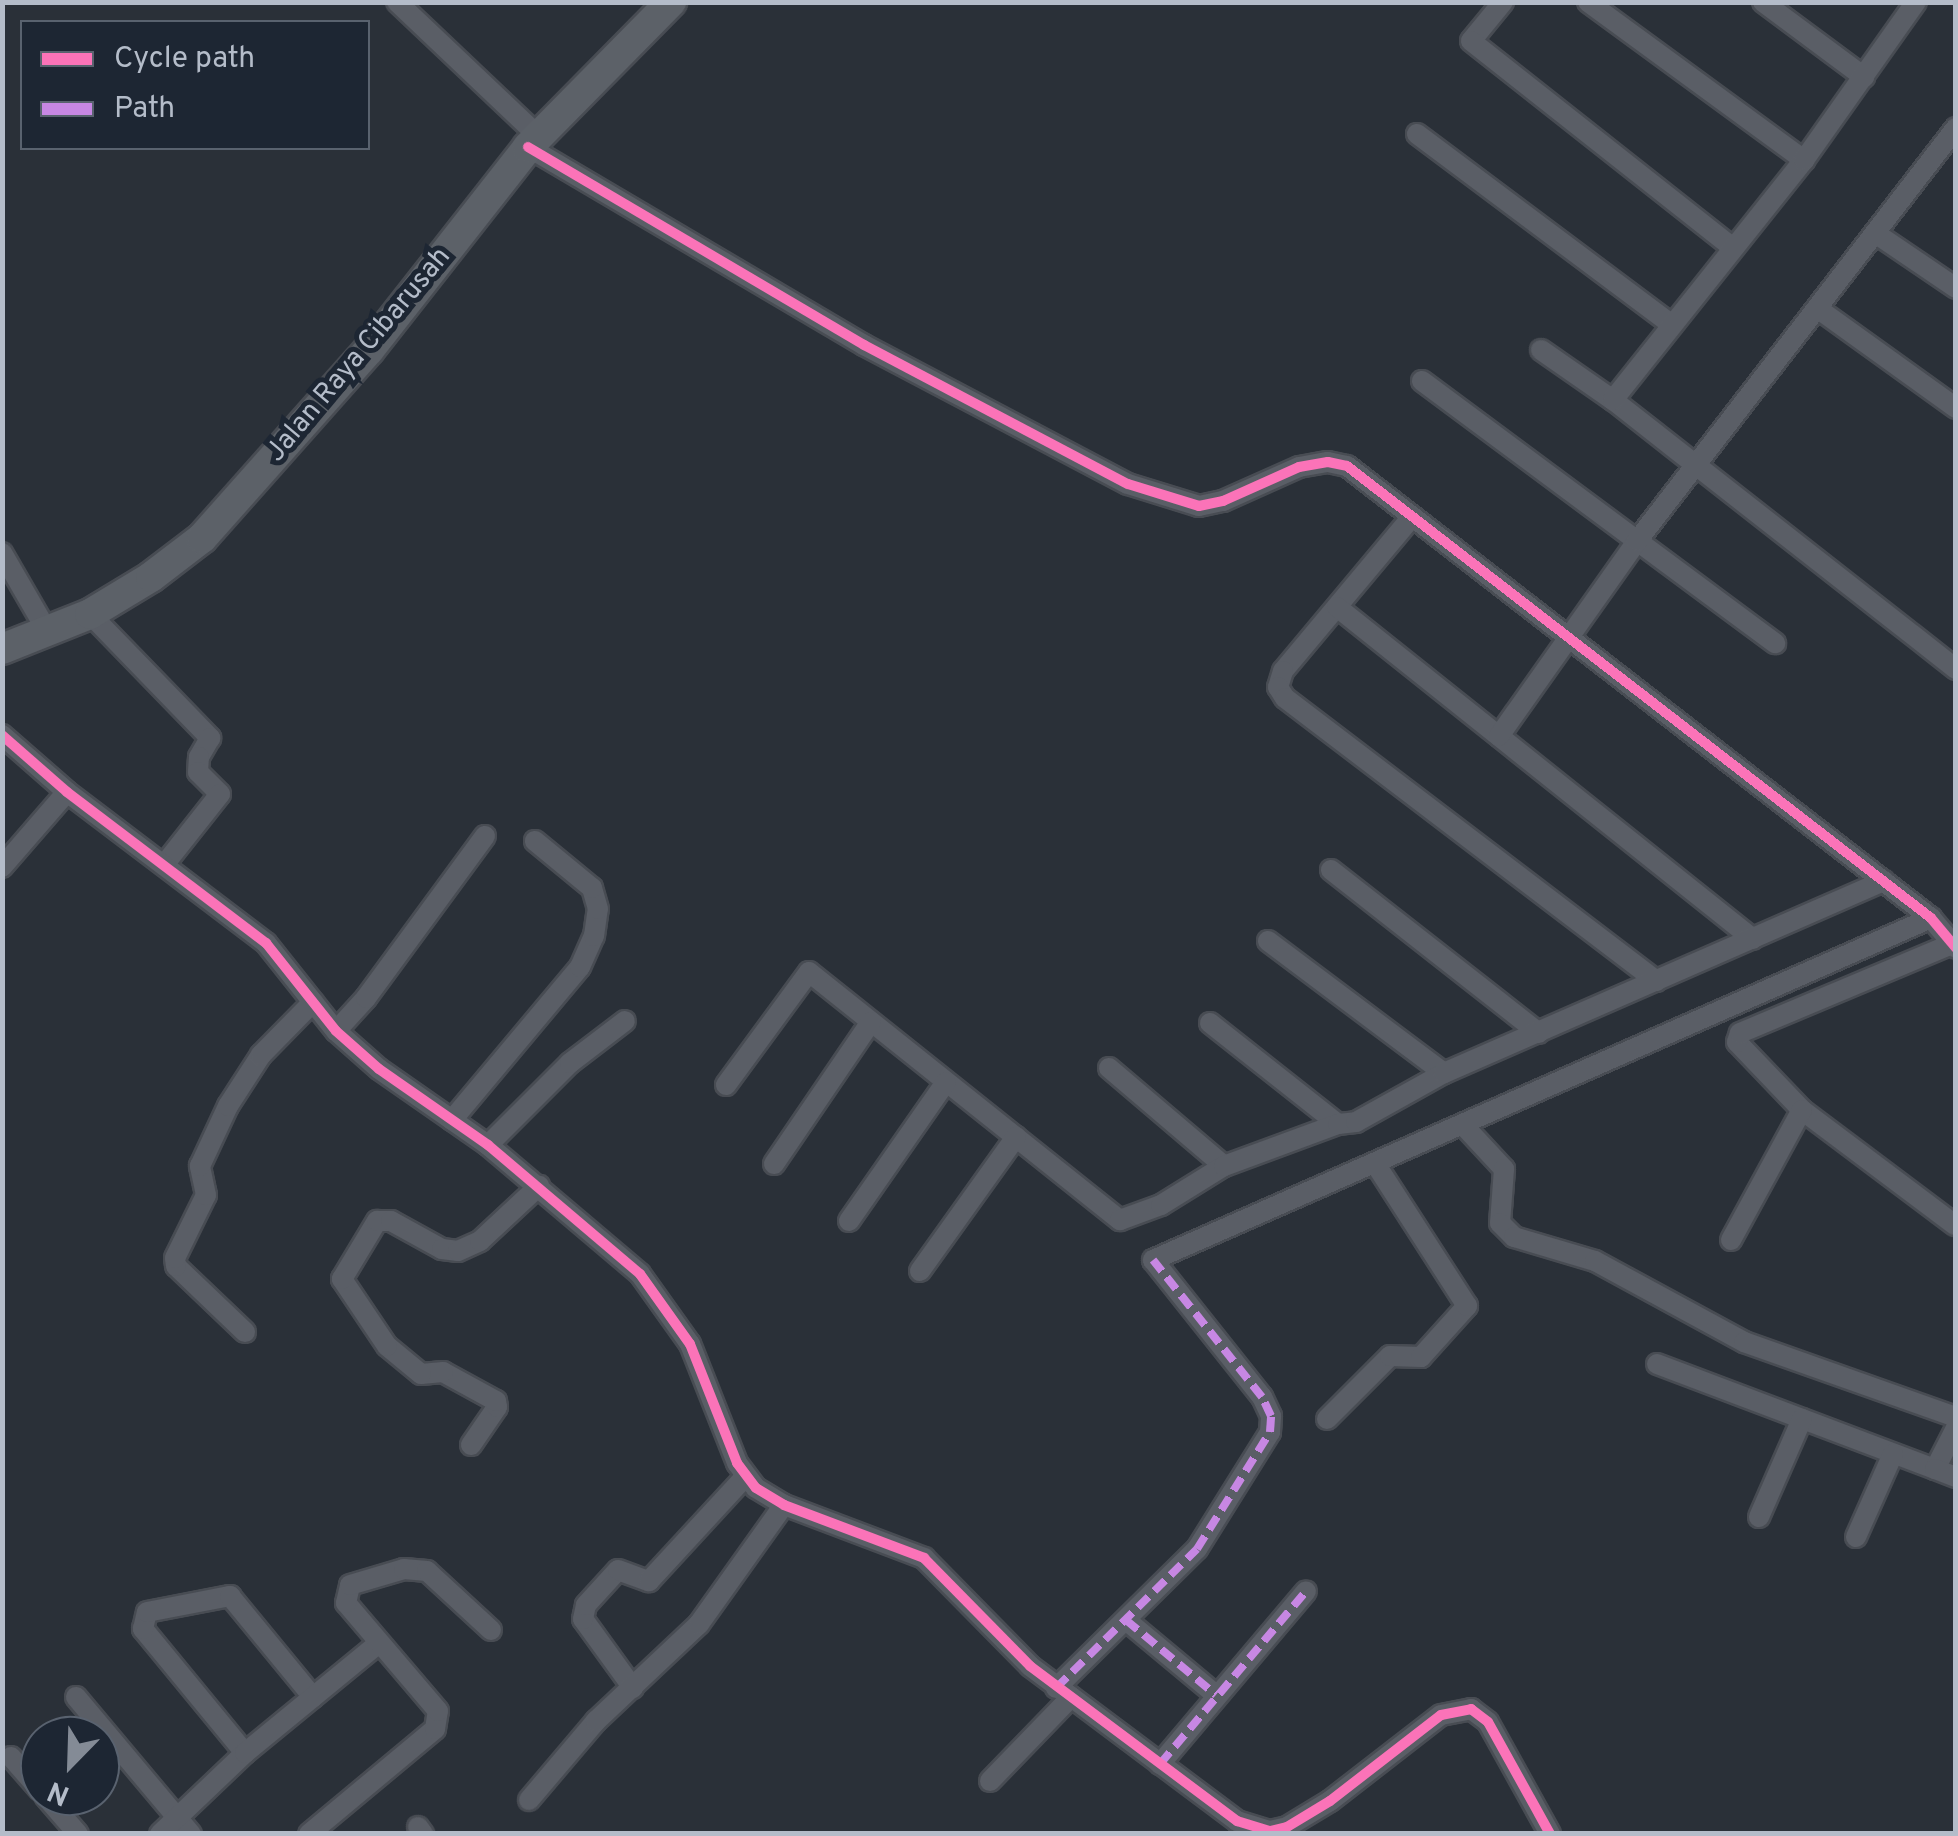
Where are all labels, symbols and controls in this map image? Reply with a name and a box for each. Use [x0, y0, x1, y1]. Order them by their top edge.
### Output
legend [20, 20, 370, 150]
text: Cycle path [114, 41, 255, 78]
text: Path [114, 91, 175, 128]
street label: Jalan Raya Cibarusah [260, 241, 458, 469]
north arrow [20, 1716, 120, 1816]
text: N [43, 1771, 75, 1812]

